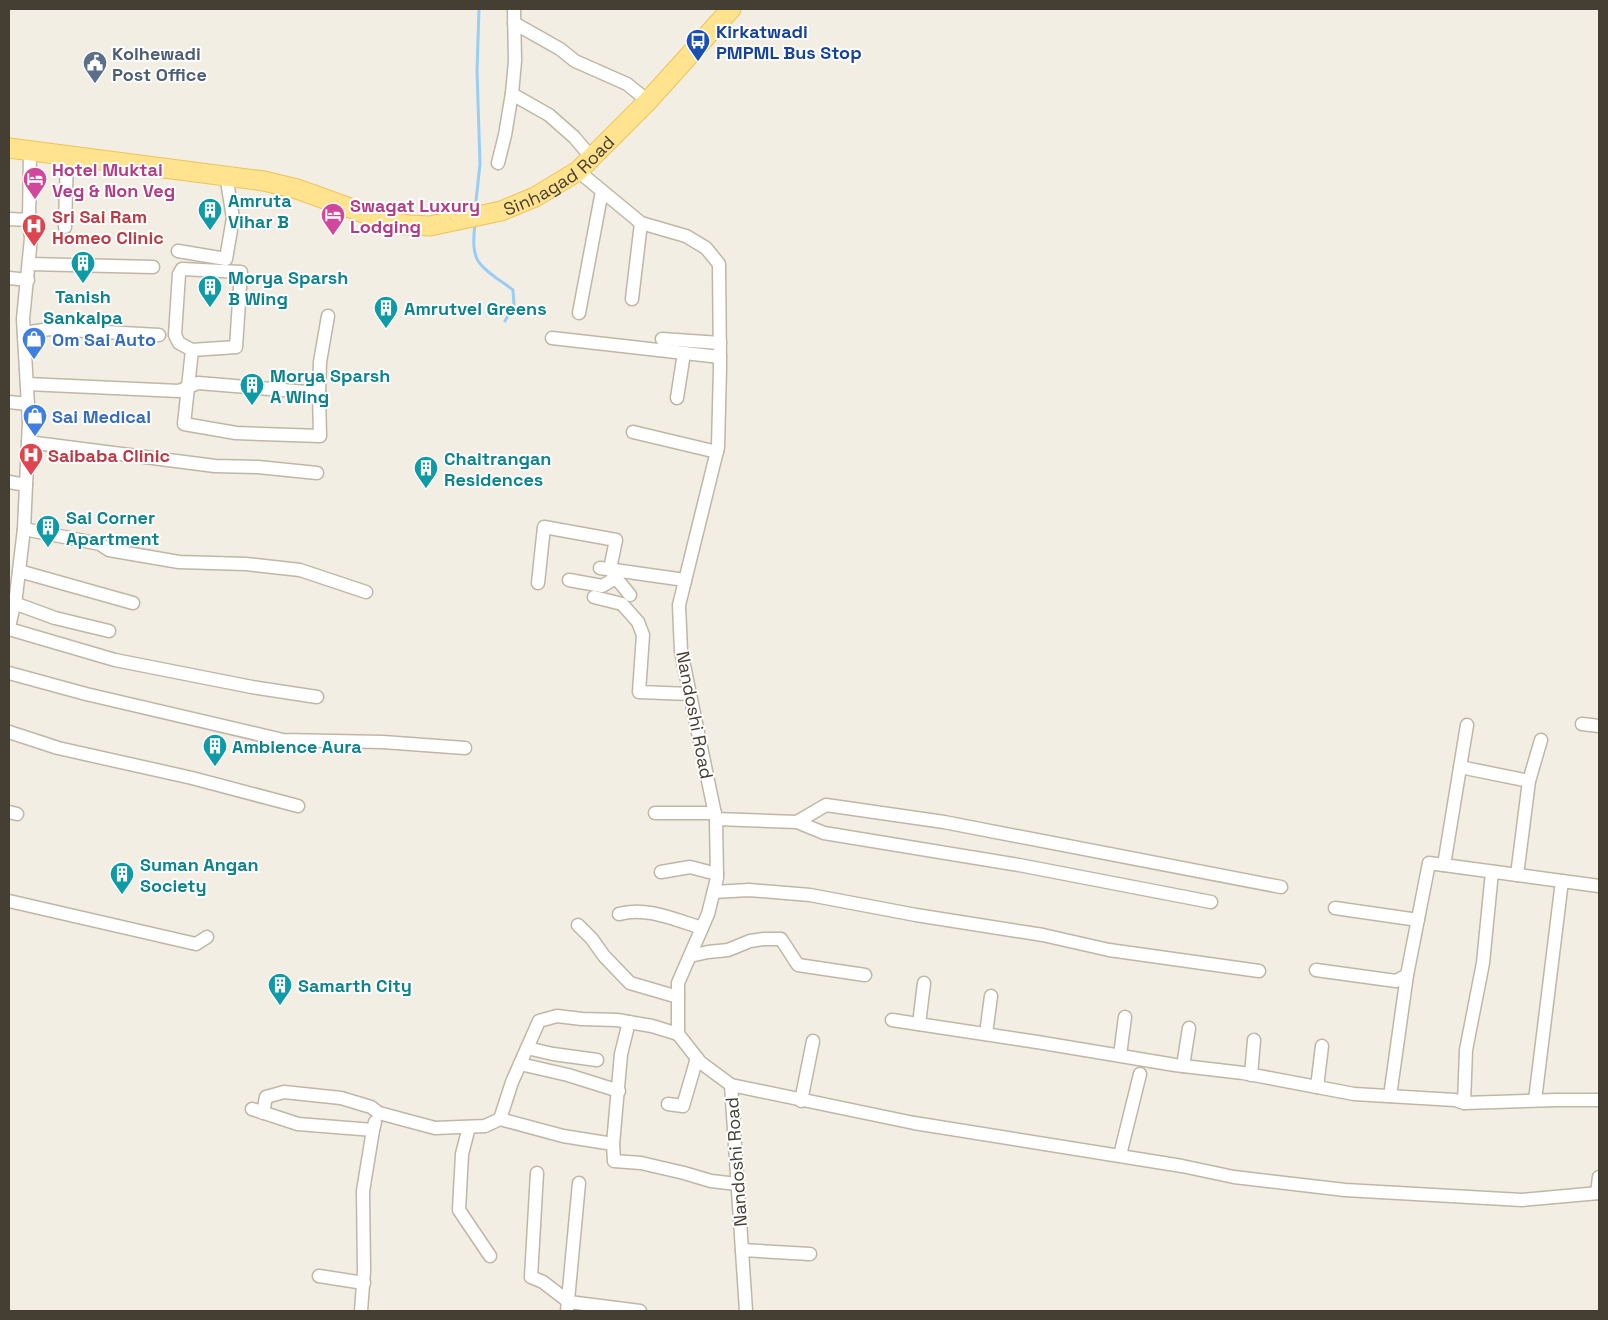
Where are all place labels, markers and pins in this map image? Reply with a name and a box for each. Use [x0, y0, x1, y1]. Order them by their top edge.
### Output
place label: Kirkatwadi PMPML Bus Stop [716, 20, 862, 64]
bus stop icon: Kirkatwadi PMPML Bus Stop [685, 28, 711, 62]
place label: Kolhewadi Post Office [112, 42, 207, 86]
public building icon: Kolhewadi Post Office [82, 50, 108, 84]
place label: Hotel Muktai Veg & Non Veg [52, 158, 175, 202]
hotel icon: Hotel Muktai Veg & Non Veg [22, 166, 48, 200]
place label: Amruta Vihar B [228, 189, 292, 233]
place label: Swagat Luxury Lodging [350, 194, 480, 238]
building icon: Amruta Vihar B [197, 197, 223, 231]
hotel icon: Swagat Luxury Lodging [320, 202, 346, 236]
place label: Sri Sai Ram Homeo Clinic [52, 205, 164, 249]
hospital icon: Sri Sai Ram Homeo Clinic [21, 213, 47, 247]
building icon: Tanish Sankalpa [70, 250, 96, 284]
place label: Morya Sparsh B Wing [228, 266, 348, 310]
building icon: Morya Sparsh B Wing [197, 274, 223, 308]
place label: Tanish Sankalpa [43, 285, 123, 329]
building icon: Amrutvel Greens [373, 295, 399, 329]
place label: Amrutvel Greens [404, 297, 547, 320]
shop icon: Om Sai Auto [21, 326, 47, 360]
place label: Om Sai Auto [52, 328, 156, 351]
place label: Morya Sparsh A Wing [270, 364, 390, 408]
building icon: Morya Sparsh A Wing [239, 372, 265, 406]
shop icon: Sai Medical [22, 403, 48, 437]
place label: Sai Medical [52, 405, 151, 428]
hospital icon: Saibaba Clinic [18, 442, 44, 476]
place label: Saibaba Clinic [48, 444, 170, 467]
place label: Chaitrangan Residences [444, 447, 551, 491]
building icon: Chaitrangan Residences [413, 455, 439, 489]
place label: Sai Corner Apartment [66, 506, 159, 550]
building icon: Sai Corner Apartment [35, 514, 61, 548]
building icon: Ambience Aura [202, 733, 228, 767]
place label: Ambience Aura [232, 735, 362, 758]
place label: Suman Angan Society [140, 853, 259, 897]
building icon: Suman Angan Society [109, 861, 135, 895]
building icon: Samarth City [267, 972, 293, 1006]
place label: Samarth City [298, 974, 412, 997]

